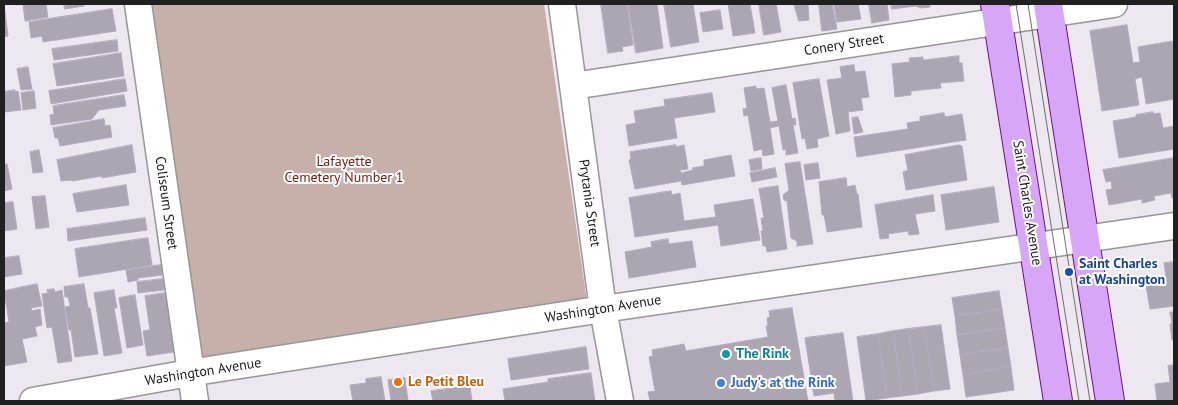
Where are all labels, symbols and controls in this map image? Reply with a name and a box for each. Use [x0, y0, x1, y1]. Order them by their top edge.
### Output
street label: Conery Street [803, 30, 885, 60]
street label: Saint Charles Avenue [1009, 139, 1045, 267]
park label: Lafayette Cemetery Number 1 [285, 154, 403, 186]
street label: Coliseum Street [151, 155, 181, 251]
street label: Prytania Street [575, 158, 603, 248]
place label: Saint Charles at Washington [1079, 256, 1165, 288]
marker: Saint Charles at Washington [1063, 266, 1075, 278]
street label: Washington Avenue [544, 292, 662, 326]
place label: The Rink [736, 346, 789, 362]
marker: The Rink [720, 348, 732, 360]
street label: Washington Avenue [144, 355, 262, 389]
place label: Le Petit Bleu [408, 374, 484, 390]
place label: Judy's at the Rink [731, 375, 835, 391]
marker: Le Petit Bleu [392, 376, 404, 388]
marker: Judy's at the Rink [715, 377, 727, 389]

